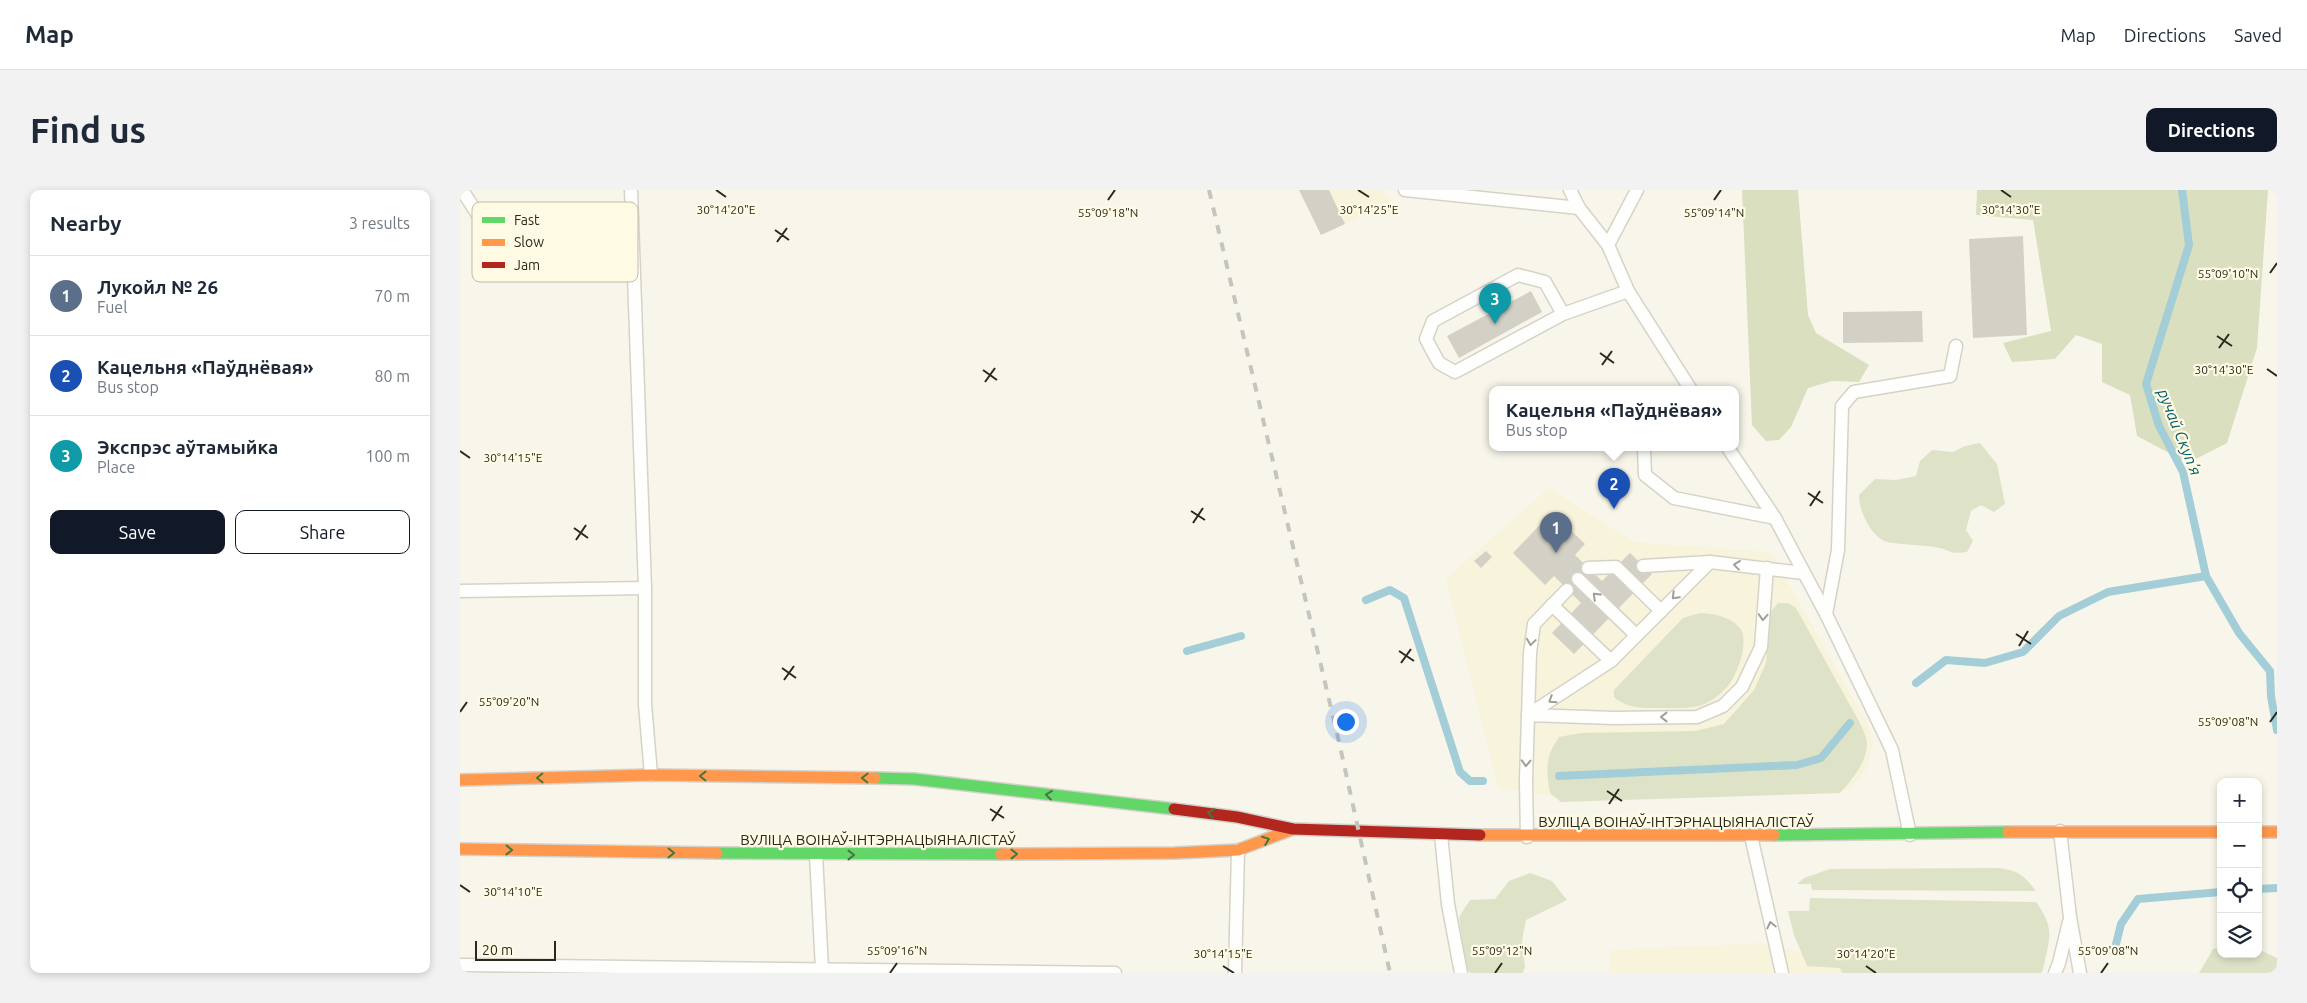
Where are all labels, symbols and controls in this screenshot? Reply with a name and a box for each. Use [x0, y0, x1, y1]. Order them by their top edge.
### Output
text: Map [25, 21, 74, 48]
text: Map [2060, 25, 2096, 45]
text: Directions [2124, 25, 2206, 45]
text: Saved [2234, 25, 2282, 45]
button: Directions [2146, 108, 2277, 152]
text: Find us [30, 110, 146, 150]
legend [472, 202, 638, 282]
text: 30°14'20"E [697, 203, 756, 216]
text: 30°14'25"E [1340, 203, 1399, 216]
text: 30°14'30"E [1982, 203, 2041, 216]
text: 55°09'18"N [1078, 206, 1138, 219]
text: 55°09'14"N [1684, 206, 1744, 219]
text: Nearby [50, 211, 121, 235]
text: Fast [514, 212, 540, 228]
text: 3 results [349, 214, 410, 232]
text: Slow [514, 234, 544, 250]
text: Jam [514, 257, 540, 273]
text: 55°09'10"N [2198, 267, 2258, 280]
text: Лукойл № 26 [97, 276, 218, 298]
pin: 3 [1479, 283, 1511, 324]
text: 1 [61, 287, 71, 305]
text: 70 m [374, 287, 410, 305]
text: Fuel [97, 298, 127, 316]
text: Кацельня «Паўднёвая» [97, 356, 313, 378]
text: 30°14'30"E [2195, 363, 2254, 376]
text: 2 [61, 367, 71, 385]
text: 80 m [374, 367, 410, 385]
text: Bus stop [97, 378, 159, 396]
water label: ручай Скупʼя [2154, 385, 2206, 478]
popup [1489, 386, 1739, 451]
text: Кацельня «Паўднёвая» [1506, 399, 1722, 421]
text: Bus stop [1506, 421, 1568, 439]
text: Экспрэс аўтамыйка [97, 436, 278, 458]
text: 3 [61, 447, 71, 465]
text: 100 m [365, 447, 410, 465]
text: 30°14'15"E [484, 451, 543, 464]
text: Place [97, 458, 135, 476]
pin: 2 [1598, 468, 1630, 509]
button: Save [50, 510, 225, 554]
button: Share [235, 510, 410, 554]
pin: 1 [1540, 512, 1572, 553]
one-way arrow [1733, 560, 1741, 571]
one-way arrow [1672, 590, 1681, 599]
one-way arrow [1592, 593, 1601, 602]
one-way arrow [1758, 613, 1769, 621]
one-way arrow [1526, 639, 1537, 647]
one-way arrow [1548, 693, 1557, 703]
text: 55°09'20"N [479, 695, 539, 708]
your location [1333, 709, 1359, 735]
one-way arrow [1660, 712, 1668, 722]
text: 55°09'08"N [2198, 715, 2258, 728]
one-way arrow [1521, 760, 1532, 768]
one-way arrow [698, 771, 706, 781]
one-way arrow [536, 773, 544, 783]
one-way arrow [861, 773, 868, 783]
map controls [2217, 778, 2262, 958]
button: + [2217, 778, 2262, 823]
one-way arrow [1045, 790, 1053, 801]
one-way arrow [1207, 808, 1215, 819]
street label: ВУЛІЦА ВОІНАЎ-ІНТЭРНАЦЫЯНАЛІСТАЎ [1538, 812, 1814, 830]
button: − [2217, 823, 2262, 868]
street label: ВУЛІЦА ВОІНАЎ-ІНТЭРНАЦЫЯНАЛІСТАЎ [740, 830, 1016, 848]
one-way arrow [1261, 836, 1270, 846]
one-way arrow [505, 844, 513, 855]
one-way arrow [667, 847, 675, 858]
one-way arrow [1010, 849, 1018, 859]
one-way arrow [848, 850, 855, 860]
button: locate [2217, 868, 2262, 913]
text: 30°14'10"E [484, 885, 543, 898]
button: layers [2217, 913, 2262, 958]
one-way arrow [1766, 921, 1777, 930]
scale bar [475, 938, 556, 961]
text: 20 m [482, 942, 513, 958]
text: 55°09'16"N [867, 944, 927, 957]
text: 55°09'12"N [1472, 944, 1532, 957]
text: 55°09'08"N [2078, 944, 2138, 957]
text: 30°14'15"E [1194, 947, 1253, 960]
text: 30°14'20"E [1837, 947, 1896, 960]

